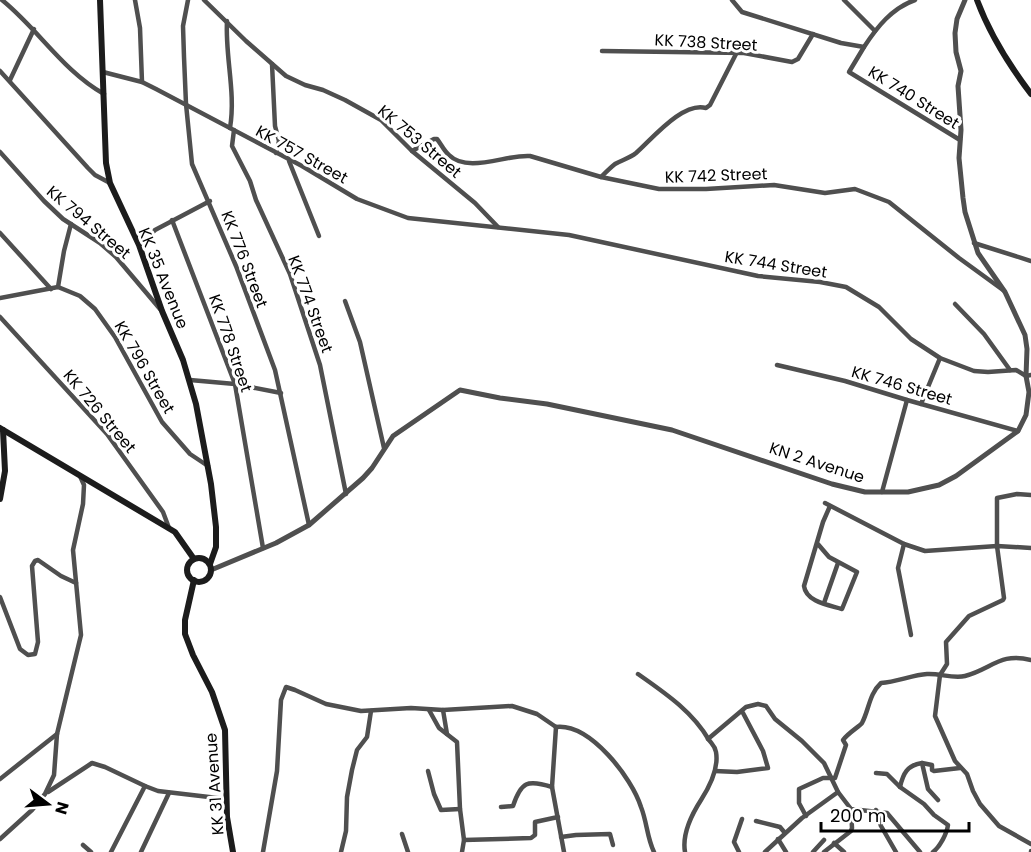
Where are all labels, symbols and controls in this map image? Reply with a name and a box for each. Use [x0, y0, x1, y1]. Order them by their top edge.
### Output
street label: KK 738 Street [654, 28, 758, 57]
street label: KK 740 Street [864, 60, 964, 135]
street label: KK 753 Street [373, 100, 467, 183]
street label: KK 757 Street [252, 120, 352, 189]
street label: KK 742 Street [664, 162, 768, 189]
street label: KK 794 Street [42, 180, 136, 265]
street label: KK 776 Street [215, 207, 274, 311]
street label: KK 35 Avenue [133, 224, 194, 332]
street label: KK 744 Street [723, 245, 829, 284]
street label: KK 774 Street [282, 252, 339, 356]
street label: KK 778 Street [203, 291, 258, 395]
street label: KK 796 Street [109, 317, 180, 418]
street label: KK 746 Street [849, 360, 955, 411]
street label: KK 726 Street [58, 365, 142, 458]
street label: KN 2 Avenue [766, 436, 867, 489]
street label: KK 31 Avenue [199, 732, 230, 836]
north arrow [18, 774, 78, 834]
scale bar [821, 795, 970, 833]
text: N [49, 799, 75, 817]
text: 200 m [830, 803, 886, 828]

